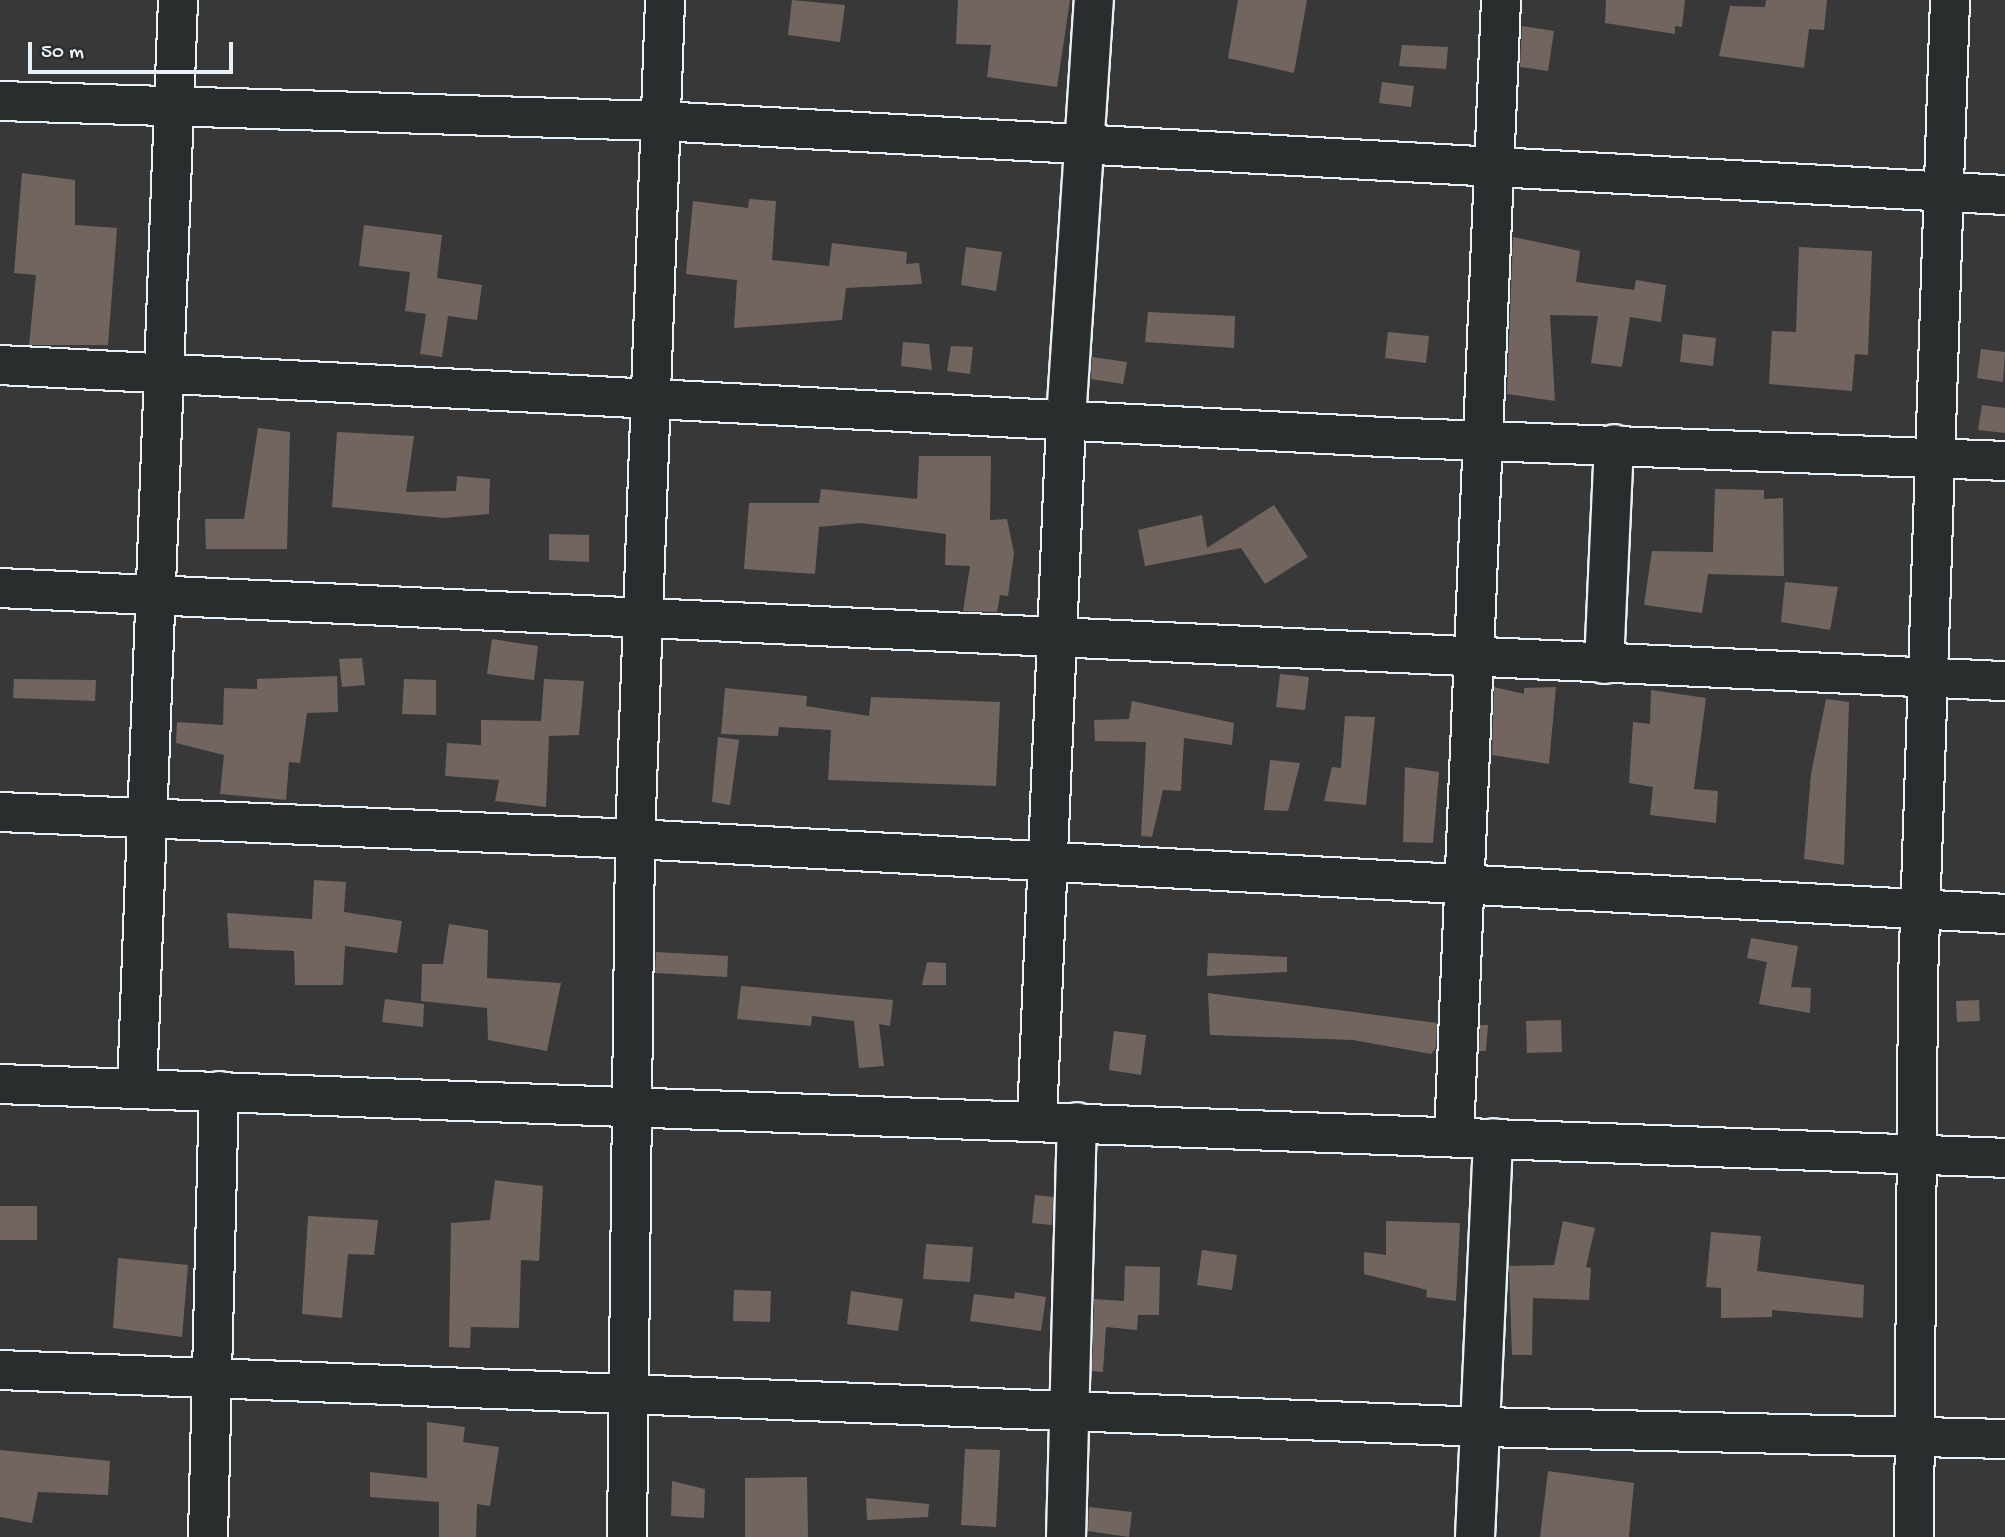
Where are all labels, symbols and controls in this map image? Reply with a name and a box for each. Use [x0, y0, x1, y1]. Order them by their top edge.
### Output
scale bar [32, 28, 236, 72]
text: 50 m [41, 41, 84, 66]

